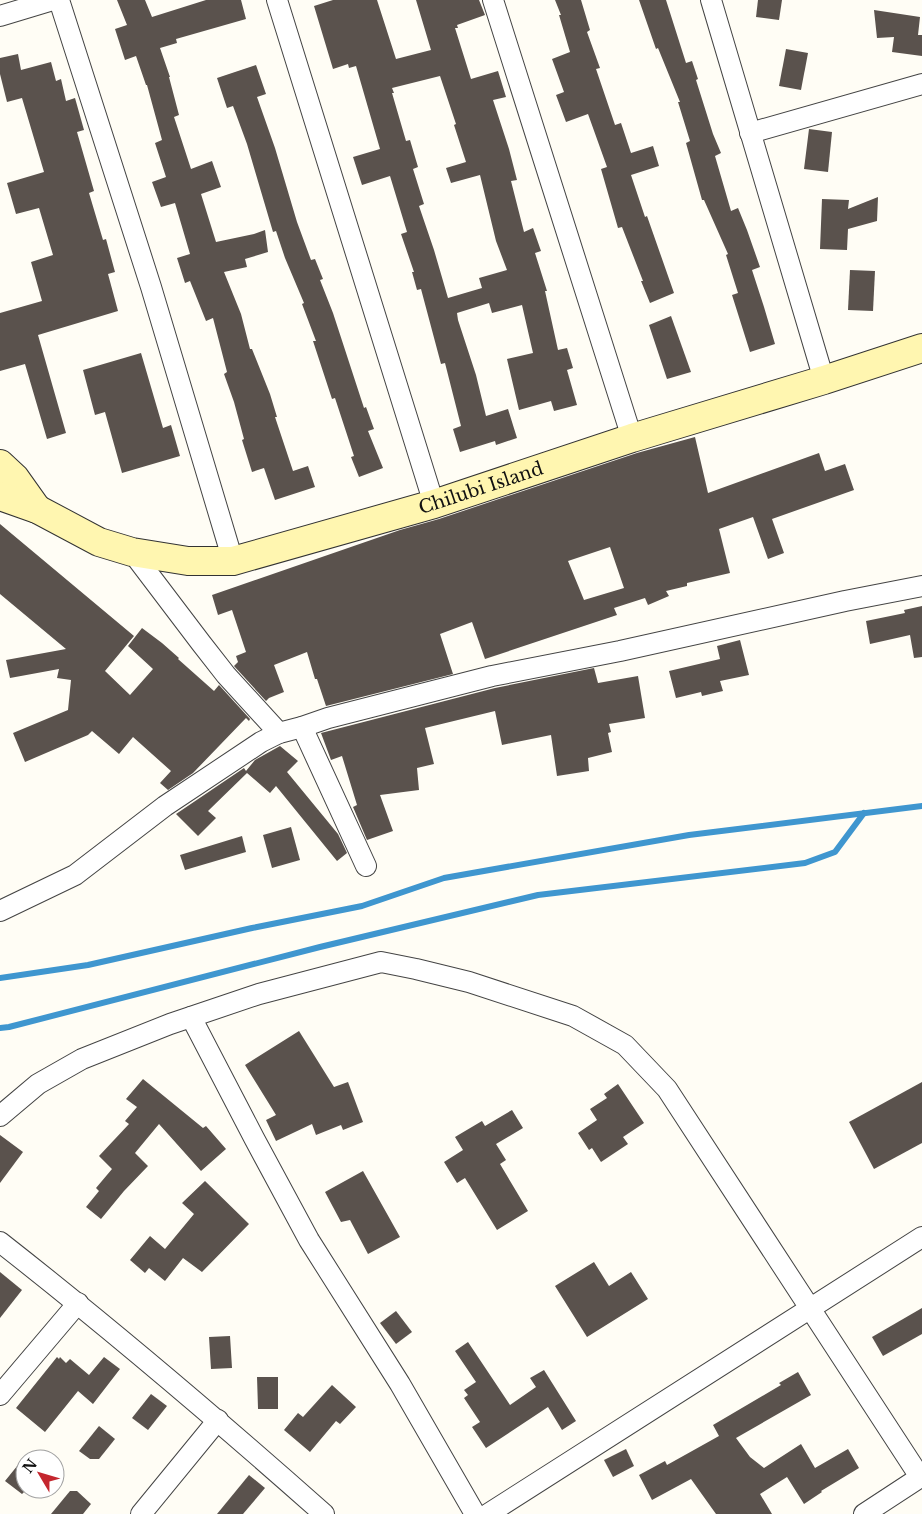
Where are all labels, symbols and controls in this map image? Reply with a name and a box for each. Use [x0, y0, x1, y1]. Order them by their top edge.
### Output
street label: Chilubi Island [416, 457, 546, 519]
north arrow [15, 1449, 65, 1499]
text: N [19, 1455, 41, 1477]

